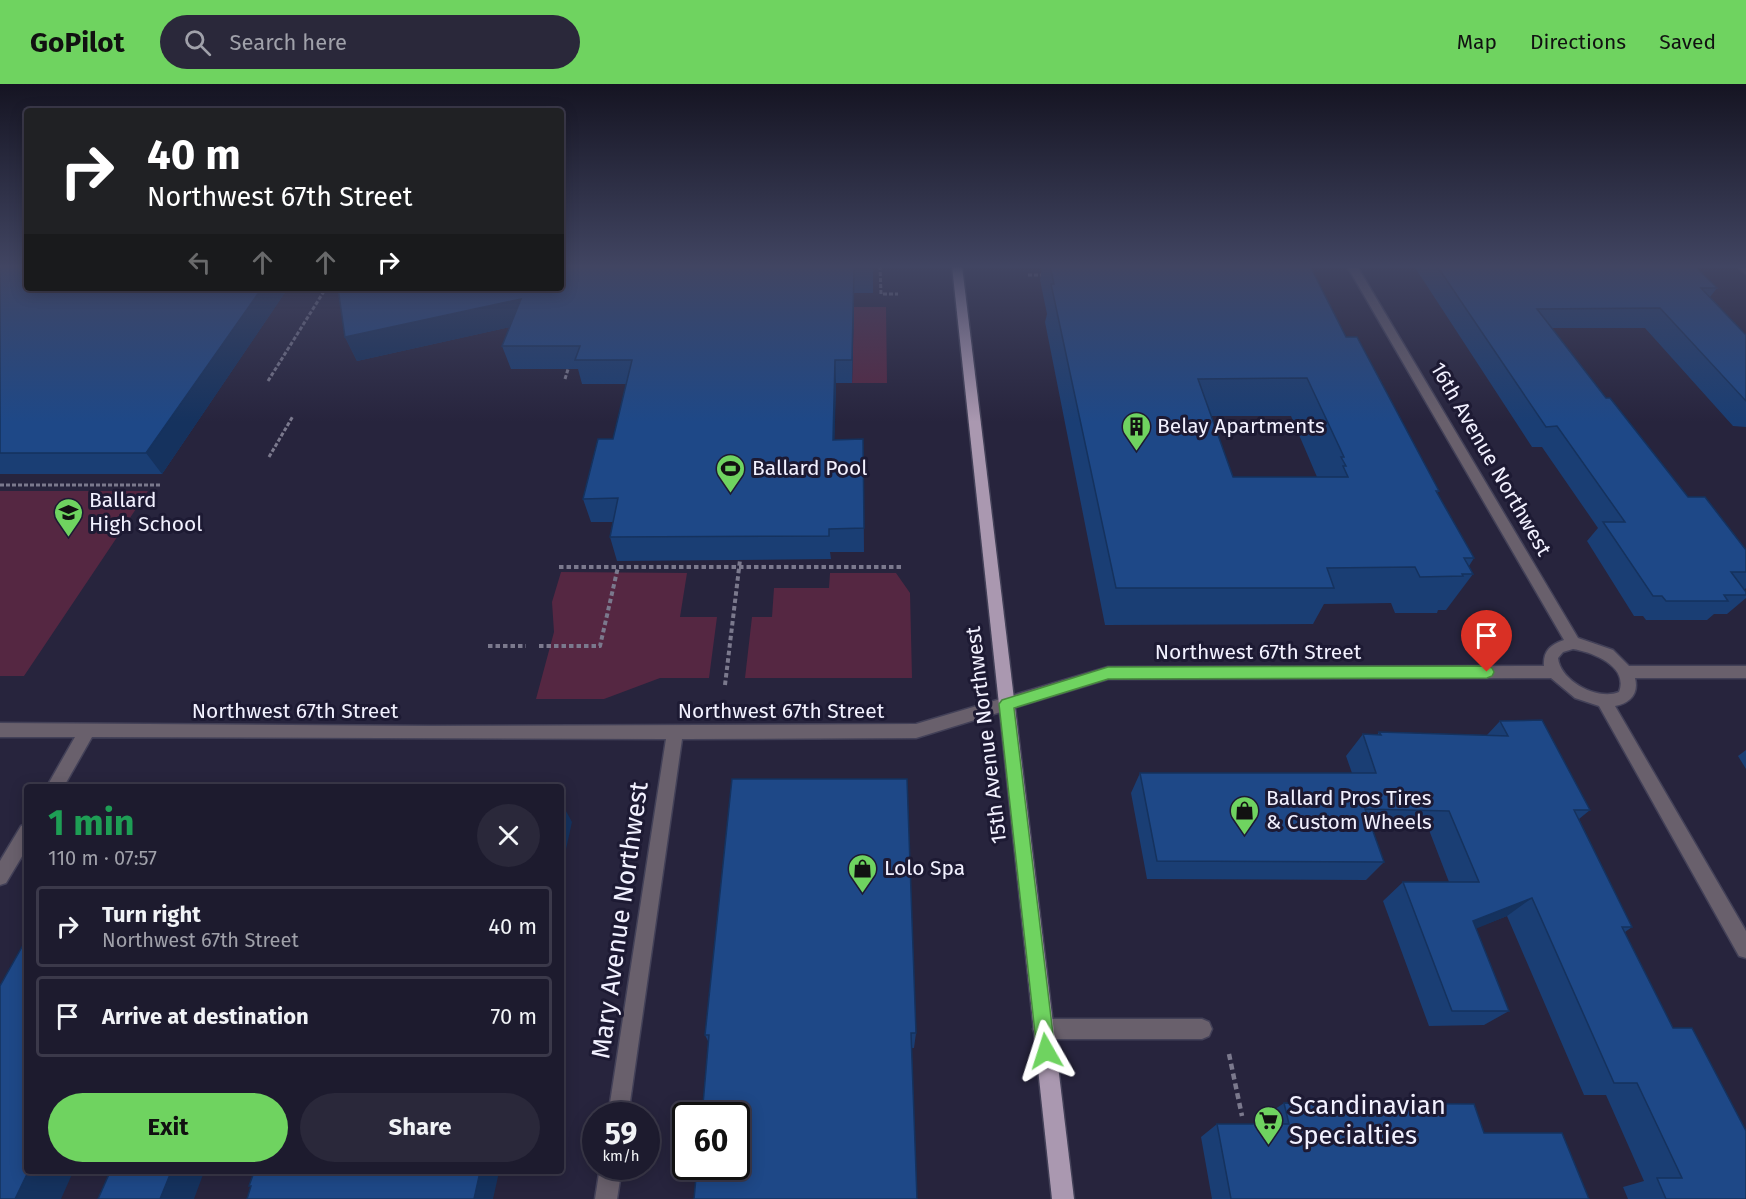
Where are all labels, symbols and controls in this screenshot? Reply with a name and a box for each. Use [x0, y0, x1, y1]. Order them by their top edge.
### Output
search box [160, 15, 580, 69]
text: GoPilot [30, 26, 124, 59]
icon: search [181, 26, 214, 59]
text: Search here [229, 29, 347, 56]
text: Map [1457, 29, 1497, 55]
text: Directions [1530, 29, 1626, 55]
text: Saved [1659, 29, 1716, 55]
text: 40 m [147, 130, 241, 180]
icon: right [48, 132, 126, 210]
text: Northwest 67th Street [147, 181, 412, 213]
icon: left [183, 246, 216, 279]
icon: ahead [246, 246, 279, 279]
icon: ahead [309, 246, 342, 279]
icon: right [372, 246, 405, 279]
street label: 16th Avenue Northwest [1425, 357, 1557, 561]
building icon: Belay Apartments [1120, 410, 1152, 452]
place label: Belay Apartments [1157, 413, 1325, 439]
sports icon: Ballard Pool [715, 452, 747, 494]
place label: Ballard Pool [752, 455, 867, 481]
place label: Ballard High School [89, 487, 202, 537]
school or university icon: Ballard High School [52, 496, 84, 538]
pin [1461, 610, 1512, 672]
icon: arrive [1470, 619, 1503, 652]
street label: 15th Avenue Northwest [960, 624, 1012, 845]
street label: Northwest 67th Street [1155, 639, 1362, 665]
street label: Northwest 67th Street [192, 698, 399, 724]
street label: Northwest 67th Street [678, 698, 885, 724]
street label: Mary Avenue Northwest [585, 779, 655, 1060]
place label: Ballard Pros Tires & Custom Wheels [1266, 785, 1432, 835]
shop icon: Ballard Pros Tires & Custom Wheels [1229, 794, 1261, 836]
text: 1 min [48, 801, 135, 845]
button: close [477, 804, 540, 867]
text: 110 m · 07:57 [48, 846, 157, 870]
shop icon: Lolo Spa [847, 852, 879, 894]
place label: Lolo Spa [884, 855, 965, 881]
text: Turn right [102, 901, 201, 928]
icon: right [51, 910, 84, 943]
text: 40 m [488, 913, 537, 940]
text: Northwest 67th Street [102, 928, 299, 952]
icon: arrive [51, 1000, 84, 1033]
text: Arrive at destination [102, 1003, 309, 1030]
text: 70 m [491, 1003, 537, 1030]
position arrow [1014, 1019, 1078, 1083]
place label: Scandinavian Specialties [1289, 1090, 1446, 1151]
button: Exit [48, 1093, 288, 1162]
button: Share [300, 1093, 540, 1162]
speed limit sign: 60 [672, 1102, 750, 1180]
supermarket icon: Scandinavian Specialties [1252, 1104, 1284, 1146]
text: 59 [605, 1116, 637, 1152]
text: km/h [602, 1147, 640, 1165]

